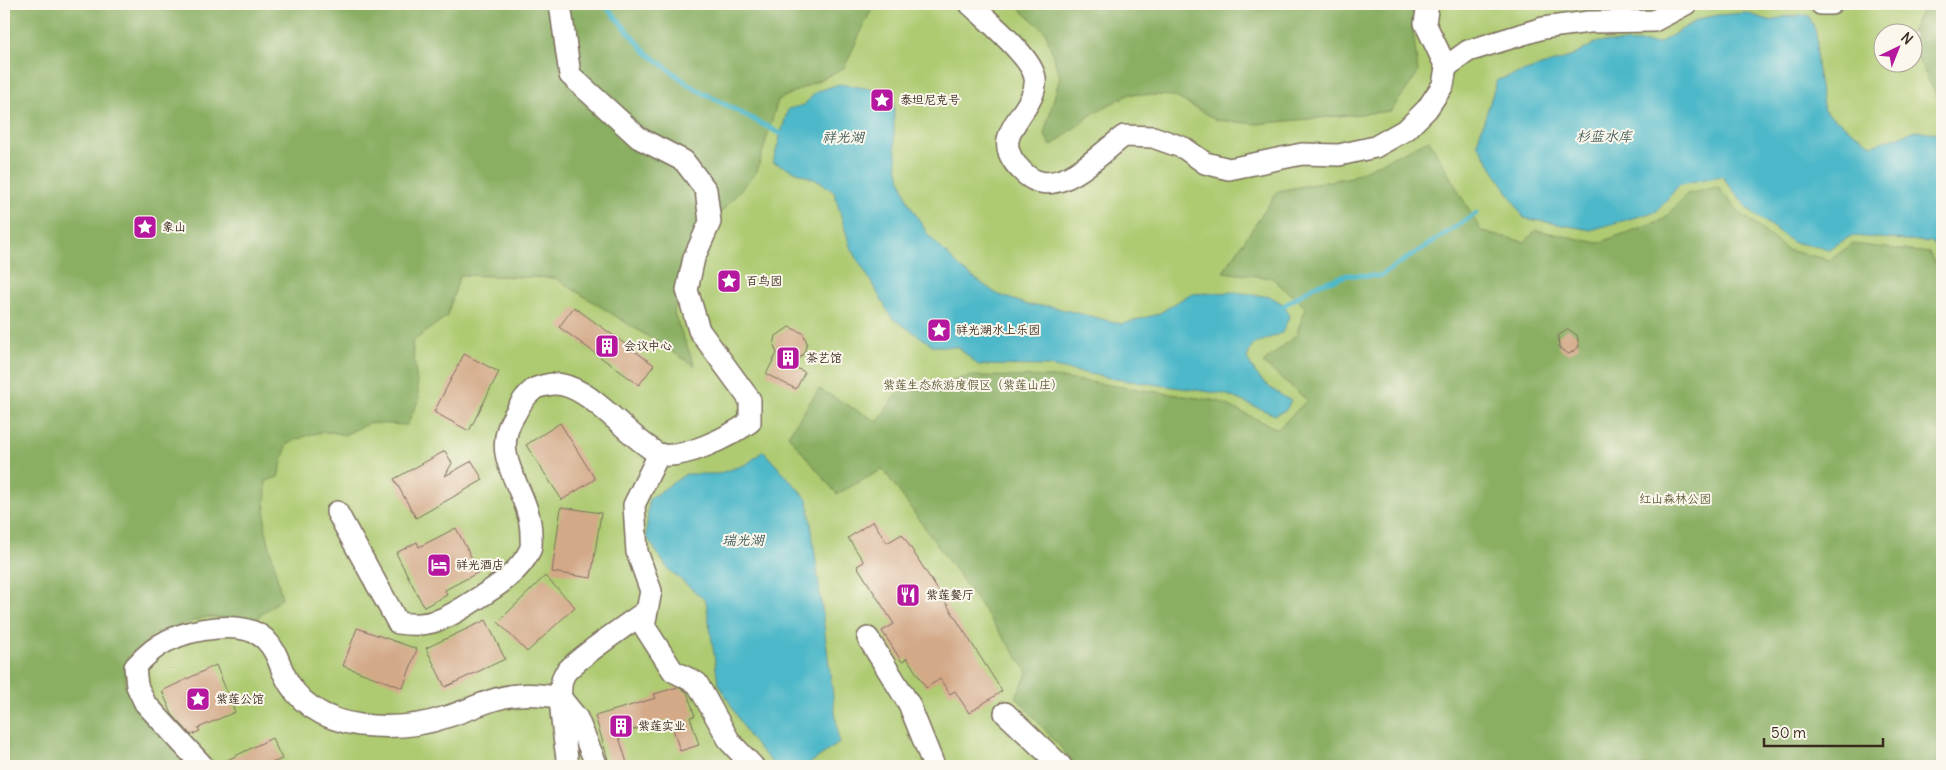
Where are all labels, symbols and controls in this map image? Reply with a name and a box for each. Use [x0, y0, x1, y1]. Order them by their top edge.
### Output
north arrow [1874, 22, 1924, 72]
text: N [1897, 29, 1917, 48]
place icon: 泰坦尼克号 [869, 87, 895, 113]
place label: 泰坦尼克号 [900, 92, 960, 107]
water label: 杉蓝水库 [1576, 127, 1633, 145]
water label: 祥光湖 [822, 128, 866, 146]
place icon: 象山 [132, 214, 158, 240]
place label: 象山 [162, 219, 186, 234]
place icon: 百鸟园 [716, 268, 742, 294]
place label: 百鸟园 [746, 273, 782, 288]
place icon: 祥光湖水上乐园 [926, 317, 952, 343]
place label: 祥光湖水上乐园 [956, 322, 1040, 337]
building icon: 会议中心 [594, 333, 620, 359]
place label: 会议中心 [624, 338, 672, 353]
building icon: 茶艺馆 [775, 345, 801, 371]
place label: 茶艺馆 [806, 350, 842, 365]
park label: 紫莲生态旅游度假区（紫莲山庄） [883, 377, 1063, 392]
park label: 红山森林公园 [1639, 491, 1711, 506]
water label: 瑞光湖 [722, 531, 766, 549]
hotel icon: 祥光酒店 [426, 552, 452, 578]
place label: 祥光酒店 [456, 557, 504, 572]
restaurant icon: 紫莲餐厅 [895, 582, 921, 608]
place label: 紫莲餐厅 [926, 587, 974, 602]
place icon: 紫莲公馆 [185, 686, 211, 712]
place label: 紫莲公馆 [216, 691, 264, 706]
building icon: 紫莲实业 [608, 713, 634, 739]
scale bar [1764, 715, 1882, 747]
place label: 紫莲实业 [638, 718, 686, 733]
text: 50 m [1771, 723, 1806, 742]

